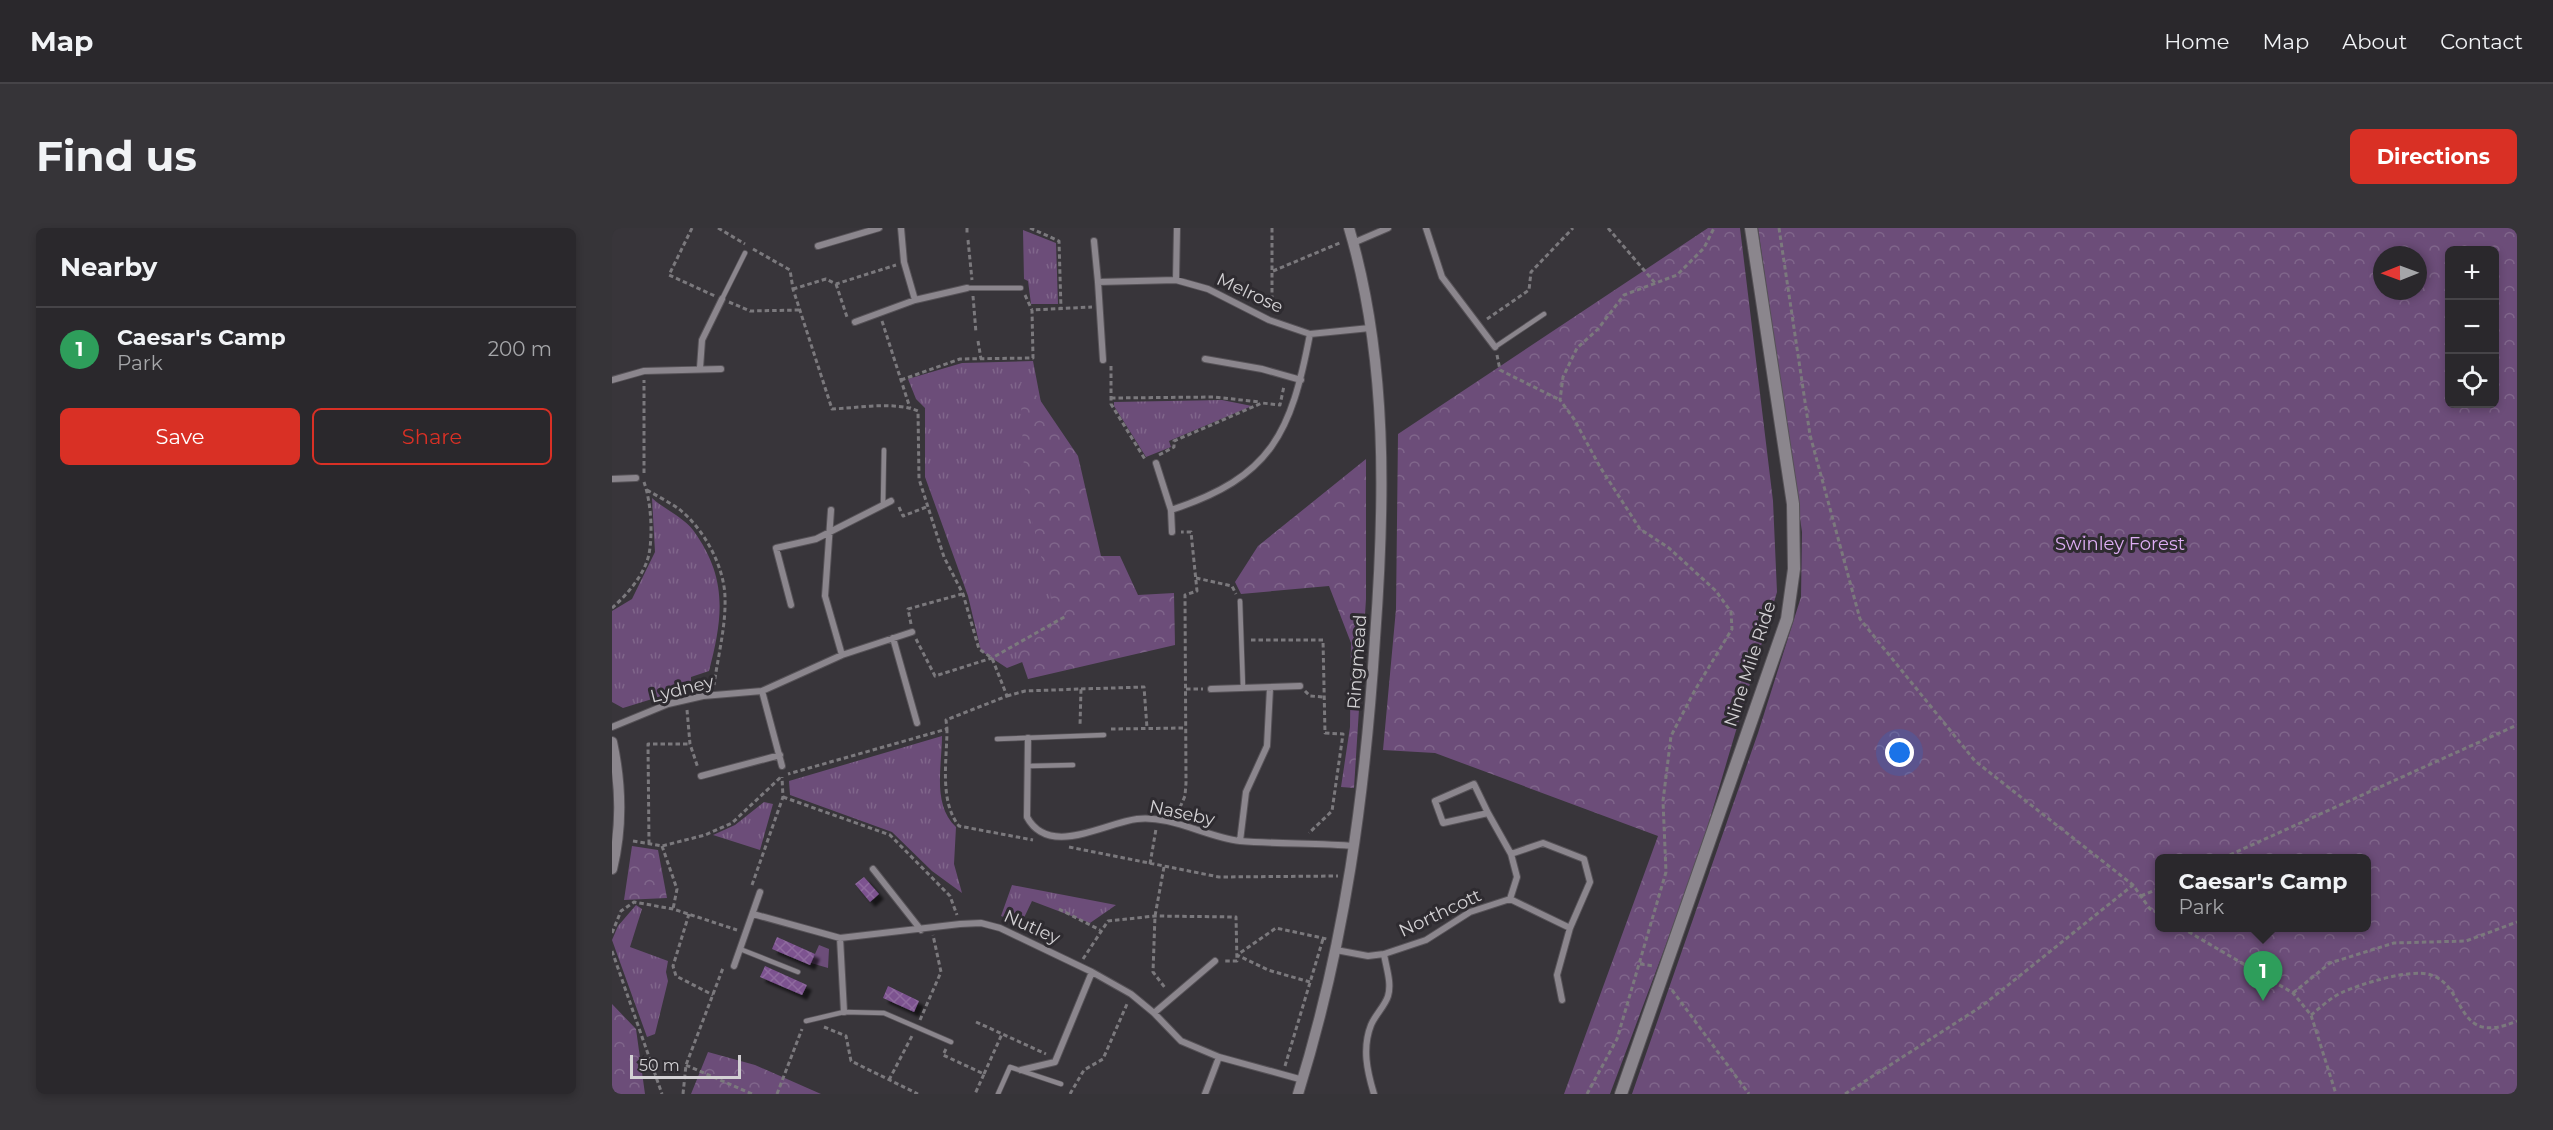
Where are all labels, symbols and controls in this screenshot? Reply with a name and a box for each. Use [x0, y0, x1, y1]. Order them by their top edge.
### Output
text: Map [30, 24, 93, 58]
text: Home [2164, 29, 2229, 54]
text: Map [2262, 29, 2309, 54]
text: About [2342, 29, 2407, 54]
text: Contact [2440, 29, 2523, 54]
button: Directions [2350, 129, 2517, 184]
text: Find us [36, 130, 197, 182]
north arrow [2373, 246, 2427, 300]
map controls [2445, 246, 2499, 408]
button: + [2445, 246, 2499, 300]
text: Nearby [60, 251, 157, 283]
street label: Melrose [1213, 268, 1287, 318]
button: − [2445, 300, 2499, 354]
text: Caesar's Camp [117, 324, 286, 351]
text: 1 [76, 337, 83, 361]
text: 200 m [488, 337, 552, 361]
text: Park [117, 351, 163, 375]
button: locate [2445, 354, 2499, 408]
button: Save [60, 408, 300, 465]
button: Share [312, 408, 552, 465]
park label: Swinley Forest [2055, 533, 2185, 555]
street label: Nine Mile Ride [1719, 598, 1781, 730]
street label: Ringmead [1343, 614, 1371, 710]
street label: Lydney [648, 670, 716, 708]
your location [1885, 738, 1914, 767]
street label: Naseby [1147, 795, 1217, 831]
popup [2155, 854, 2371, 932]
text: Caesar's Camp [2179, 868, 2347, 895]
street label: Northcott [1395, 884, 1485, 942]
text: Park [2179, 895, 2224, 919]
street label: Nutley [1000, 905, 1064, 949]
pin: 1 [2244, 952, 2282, 1001]
scale bar [630, 1052, 741, 1080]
text: 50 m [639, 1056, 680, 1075]

